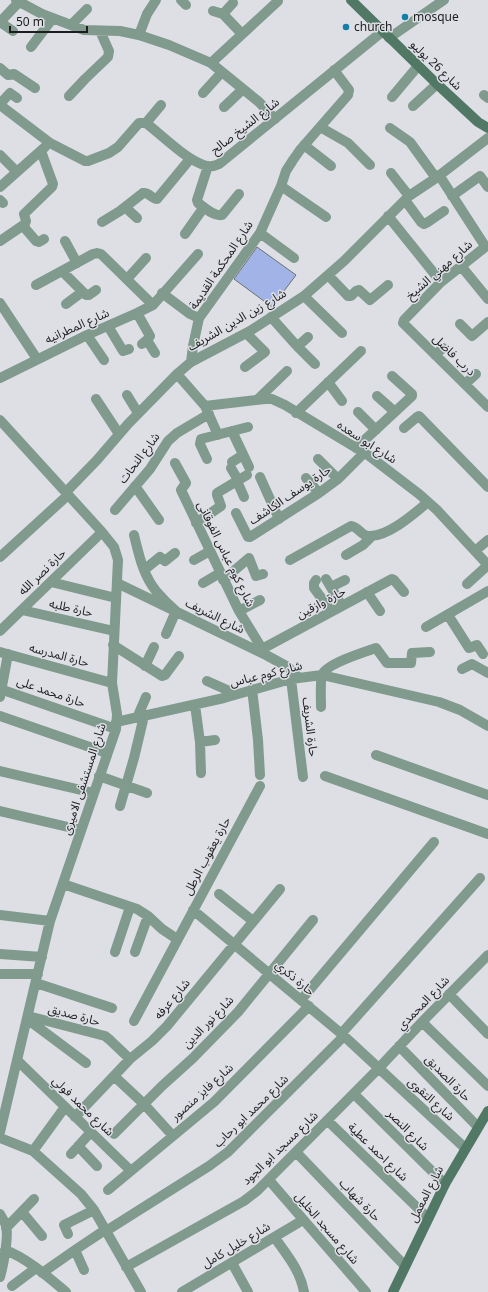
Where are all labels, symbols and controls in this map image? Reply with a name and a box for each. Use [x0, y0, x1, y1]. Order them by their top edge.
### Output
scale bar [10, 8, 87, 34]
place label: mosque [413, 8, 459, 25]
marker: mosque [400, 12, 410, 22]
text: 50 m [16, 13, 44, 30]
place label: church [354, 18, 392, 35]
marker: church [341, 22, 351, 32]
street label: شارع 26 يوليو [406, 36, 466, 94]
street label: شارع الشيخ صالح [207, 93, 283, 159]
street label: شارع المحكمة القديمة [185, 217, 257, 313]
street label: شارع مهني الشيخ [402, 236, 477, 305]
street label: شارع زين الدين الشريف [184, 284, 290, 356]
street label: شارع المطرانيه [42, 304, 112, 348]
street label: درب فاضل [429, 330, 480, 380]
street label: شارع ابو سعده [333, 416, 401, 468]
street label: شارع النحات [114, 429, 164, 487]
street label: حارة يوسف الكاشف [245, 461, 334, 528]
street label: شارع كوم عباس الفوقانى [193, 498, 259, 610]
street label: حارة نصر الله [14, 545, 69, 599]
street label: حارة وازقين [293, 583, 348, 623]
street label: حارة طلبه [48, 594, 95, 621]
street label: شارع الشريف [182, 594, 248, 638]
street label: حارة المدرسه [27, 638, 91, 671]
street label: شارع كوم عباس [228, 656, 304, 692]
street label: حارة محمد على [15, 672, 88, 711]
street label: حارة الشريف [298, 696, 323, 758]
street label: شارع المستشفى الاميرى [57, 721, 111, 837]
street label: حارة يعقوب الرطل [179, 814, 234, 898]
street label: حارة ذكري [271, 956, 319, 1001]
street label: شارع المحمدي [392, 972, 454, 1035]
street label: شارع عرفه [150, 975, 194, 1023]
street label: شارع نور الدين [178, 991, 238, 1053]
street label: حارة صديق [46, 999, 102, 1030]
street label: حارة الصديق [422, 1050, 475, 1105]
street label: شارع فايز منصور [166, 1059, 237, 1126]
street label: شارع محمد ابو رحاب [209, 1070, 293, 1152]
street label: شارع محمد فولي [47, 1072, 118, 1141]
street label: شارع التقوى [404, 1073, 458, 1125]
street label: شارع النصر [382, 1104, 433, 1155]
street label: شارع مسجد ابو الجود [238, 1107, 322, 1189]
street label: شارع احمد عطية [344, 1119, 412, 1185]
street label: شارع المعمل [404, 1163, 448, 1225]
street label: حارة شهاب [336, 1175, 385, 1225]
street label: شارع مسجد الخليل [290, 1188, 364, 1268]
street label: شارع خليل كامل [198, 1217, 274, 1273]

